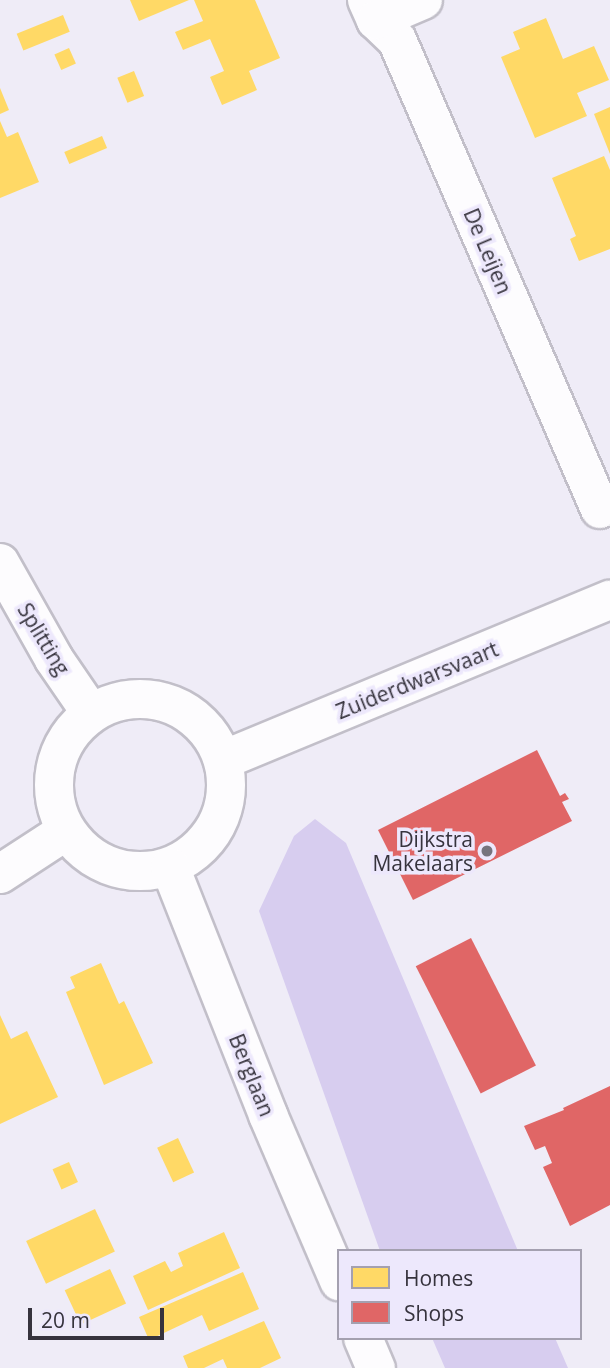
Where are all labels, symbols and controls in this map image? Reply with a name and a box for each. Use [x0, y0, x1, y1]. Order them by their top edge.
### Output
street label: De Leijen [459, 204, 517, 298]
street label: Splitting [13, 598, 75, 680]
street label: Zuiderdwarsvaart [332, 636, 502, 724]
place label: Dijkstra Makelaars [372, 826, 473, 876]
marker: Dijkstra Makelaars [479, 843, 495, 859]
street label: Berglaan [224, 1030, 280, 1120]
legend [337, 1249, 582, 1340]
text: Homes [404, 1264, 473, 1292]
scale bar [32, 1294, 168, 1338]
text: Shops [404, 1299, 464, 1327]
text: 20 m [41, 1306, 90, 1334]

